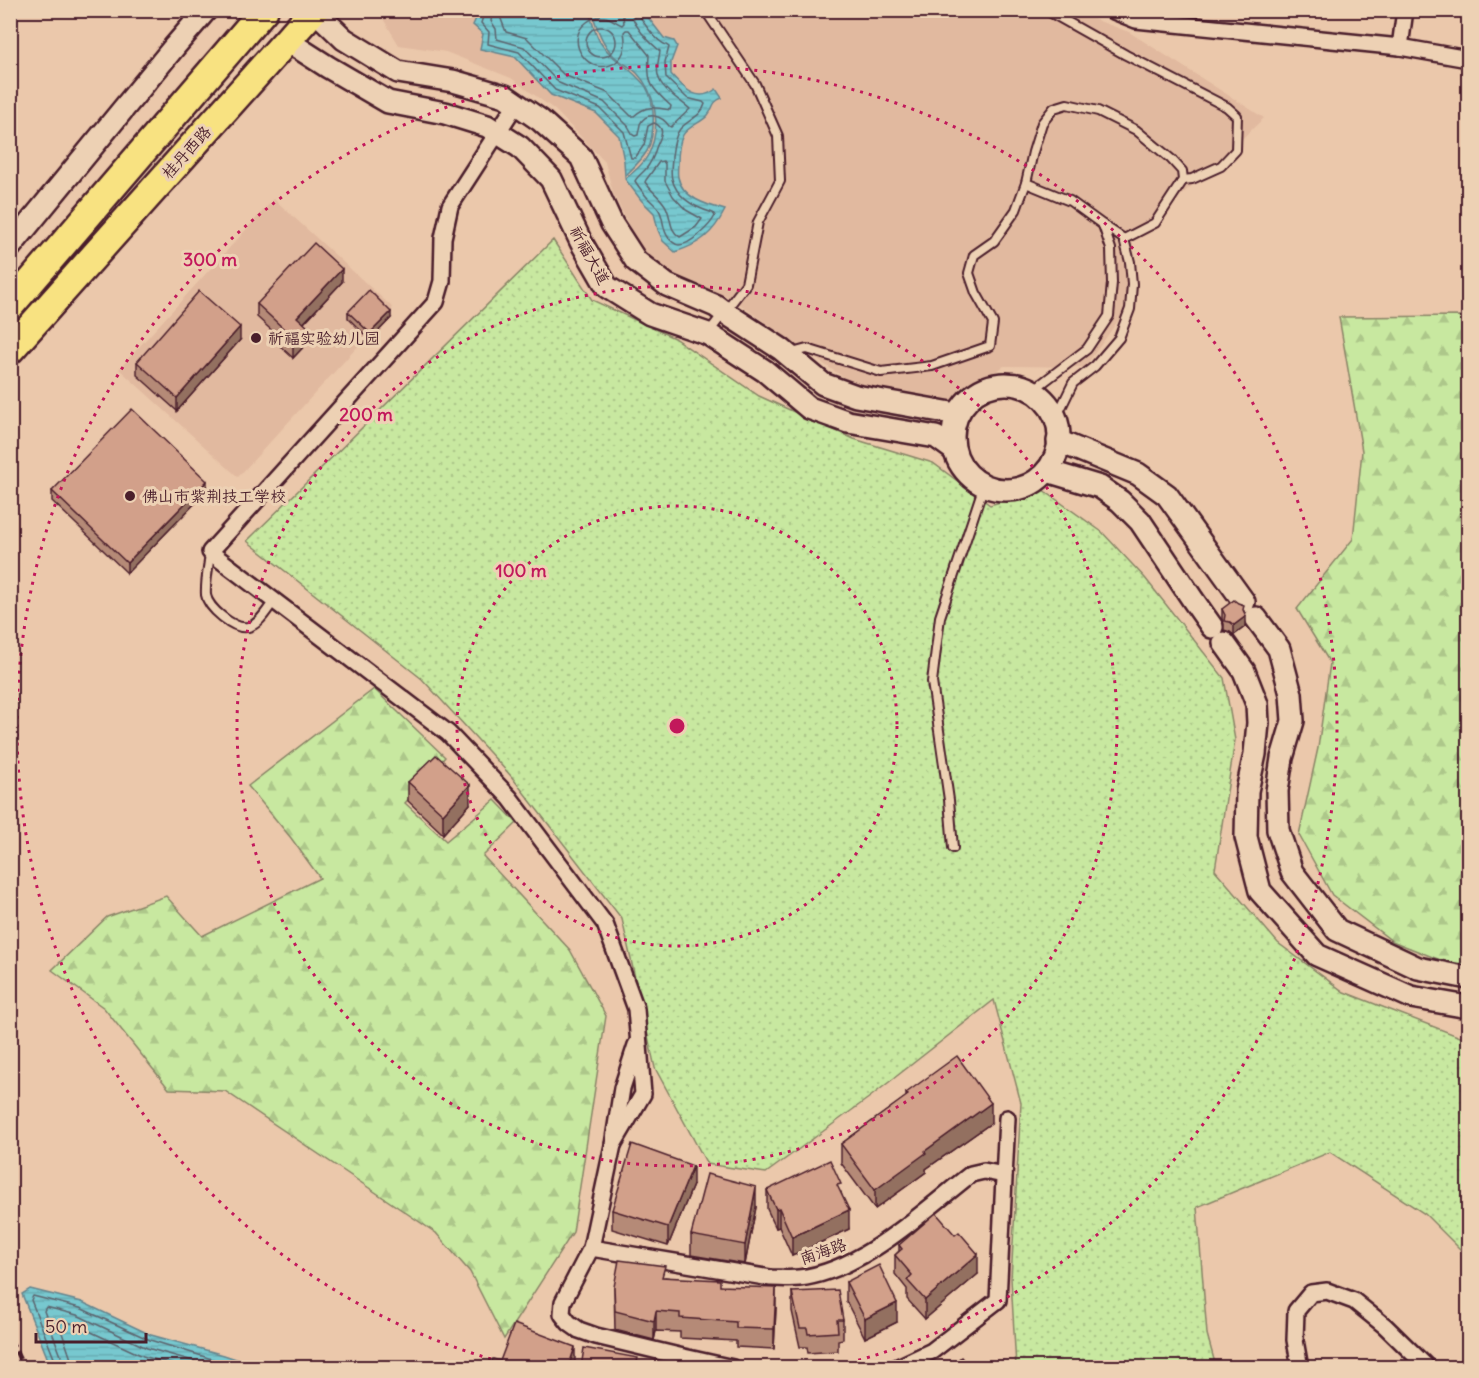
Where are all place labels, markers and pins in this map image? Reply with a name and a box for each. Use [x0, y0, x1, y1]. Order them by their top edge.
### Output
place label: 祈福实验幼儿园 [268, 328, 380, 348]
marker: 祈福实验幼儿园 [249, 331, 263, 345]
place label: 佛山市紫荆技工学校 [142, 486, 286, 506]
marker: 佛山市紫荆技工学校 [123, 489, 137, 503]
centre of rings [667, 716, 687, 736]

